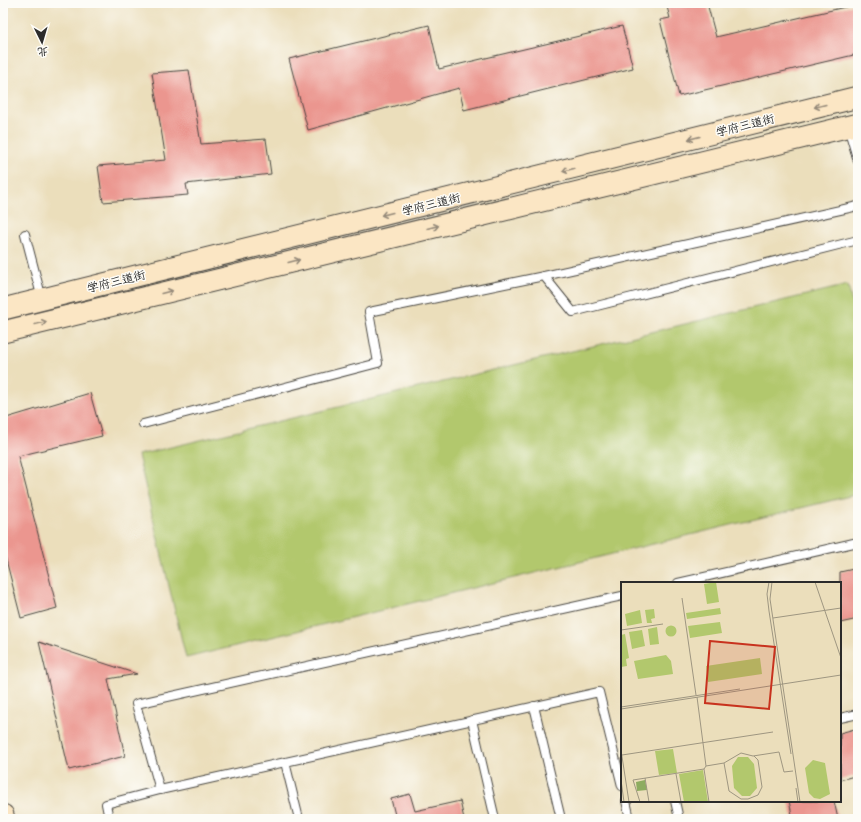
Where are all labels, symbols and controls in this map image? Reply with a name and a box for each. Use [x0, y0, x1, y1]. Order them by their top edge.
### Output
north arrow [22, 22, 62, 62]
text: 北 [37, 45, 49, 59]
one-way arrow [814, 103, 827, 111]
street label: 学府三道街 [714, 110, 776, 140]
one-way arrow [688, 135, 701, 142]
one-way arrow [562, 166, 575, 174]
street label: 学府三道街 [400, 189, 462, 219]
one-way arrow [381, 211, 394, 219]
one-way arrow [427, 223, 440, 230]
one-way arrow [287, 257, 300, 264]
street label: 学府三道街 [85, 266, 147, 296]
one-way arrow [160, 287, 173, 295]
one-way arrow [34, 318, 47, 326]
inset map [621, 582, 841, 802]

